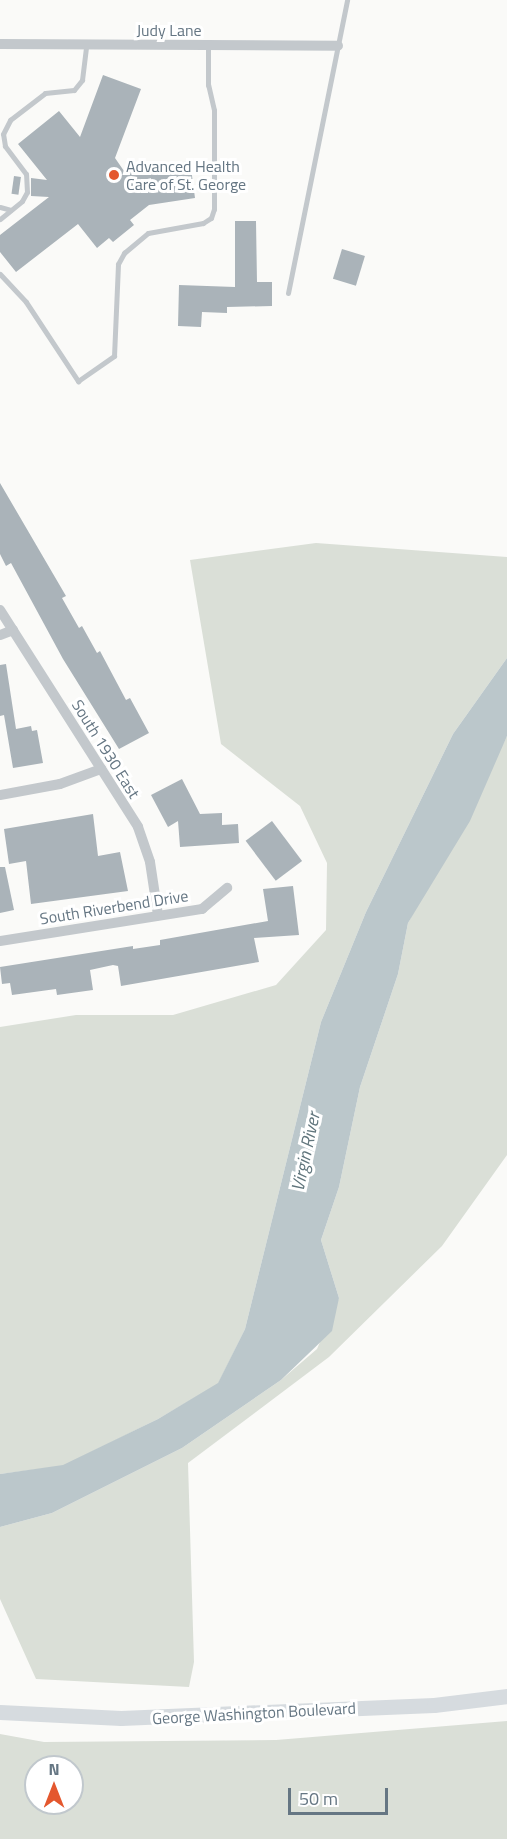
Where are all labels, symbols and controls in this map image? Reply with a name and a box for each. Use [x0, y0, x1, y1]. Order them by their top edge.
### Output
street label: Judy Lane [136, 20, 202, 40]
place label: Advanced Health Care of St. George [126, 156, 246, 194]
marker: Advanced Health Care of St. George [107, 168, 121, 182]
street label: South 1930 East [68, 696, 144, 802]
street label: South Riverbend Drive [38, 886, 190, 928]
water label: Virgin River [287, 1111, 325, 1193]
street label: George Washington Boulevard [152, 1698, 356, 1728]
north arrow [24, 1755, 84, 1815]
text: N [48, 1757, 60, 1781]
scale bar [291, 1776, 392, 1814]
text: 50 m [299, 1785, 338, 1812]

